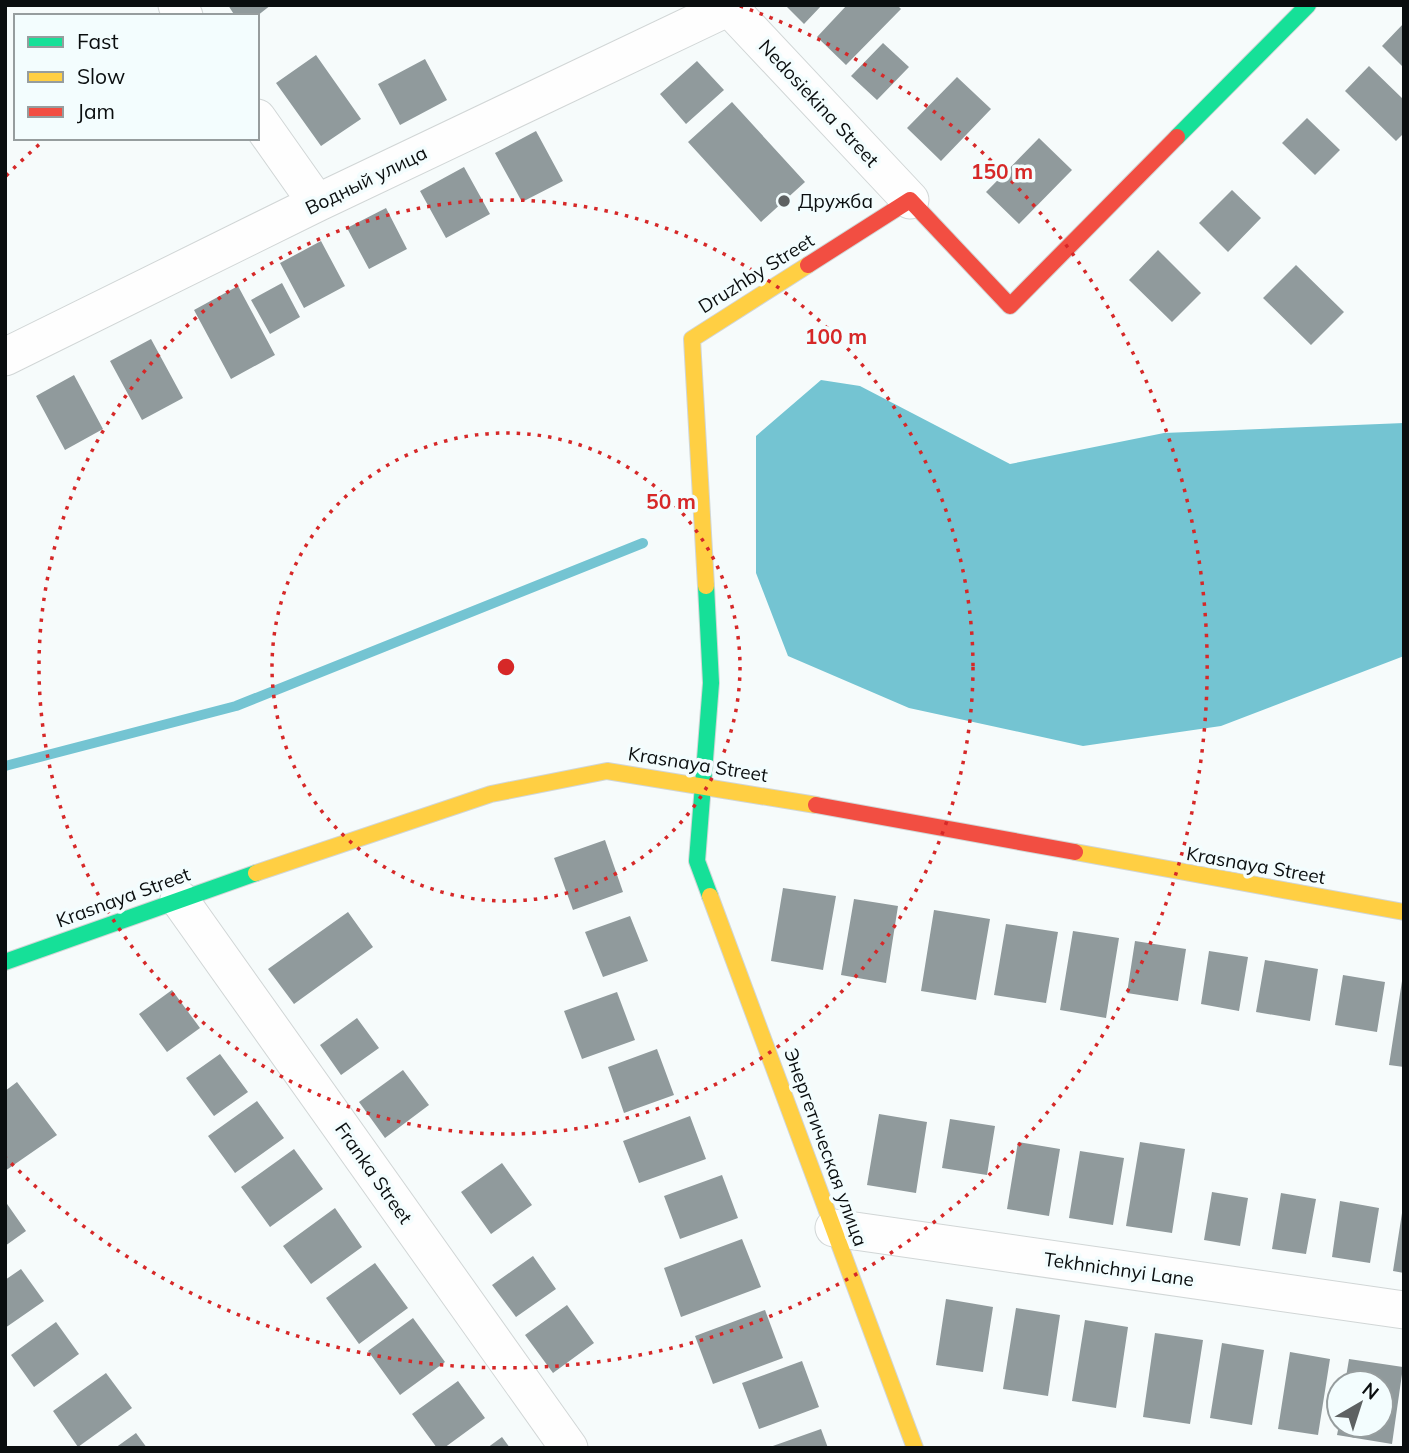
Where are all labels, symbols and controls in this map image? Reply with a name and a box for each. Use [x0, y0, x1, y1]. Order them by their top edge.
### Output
legend [14, 14, 259, 140]
text: Fast [77, 28, 119, 54]
street label: Nedosiekina Street [754, 34, 884, 172]
text: Slow [77, 63, 125, 89]
text: Jam [77, 98, 115, 124]
street label: Водный улица [301, 140, 431, 220]
text: 150 m [971, 158, 1033, 184]
place label: Дружба [798, 189, 873, 213]
marker: Дружба [776, 193, 792, 209]
street label: Druzhby Street [694, 228, 819, 318]
text: 100 m [805, 323, 867, 349]
text: 50 m [646, 488, 696, 514]
centre of rings [494, 655, 518, 679]
street label: Krasnaya Street [627, 741, 770, 787]
street label: Krasnaya Street [1185, 841, 1328, 889]
street label: Krasnaya Street [53, 862, 194, 932]
street label: Энергетическая улица [779, 1045, 873, 1249]
street label: Franka Street [330, 1118, 418, 1229]
street label: Tekhnichnyi Lane [1042, 1247, 1196, 1291]
north arrow [1325, 1369, 1395, 1439]
text: N [1358, 1377, 1384, 1405]

